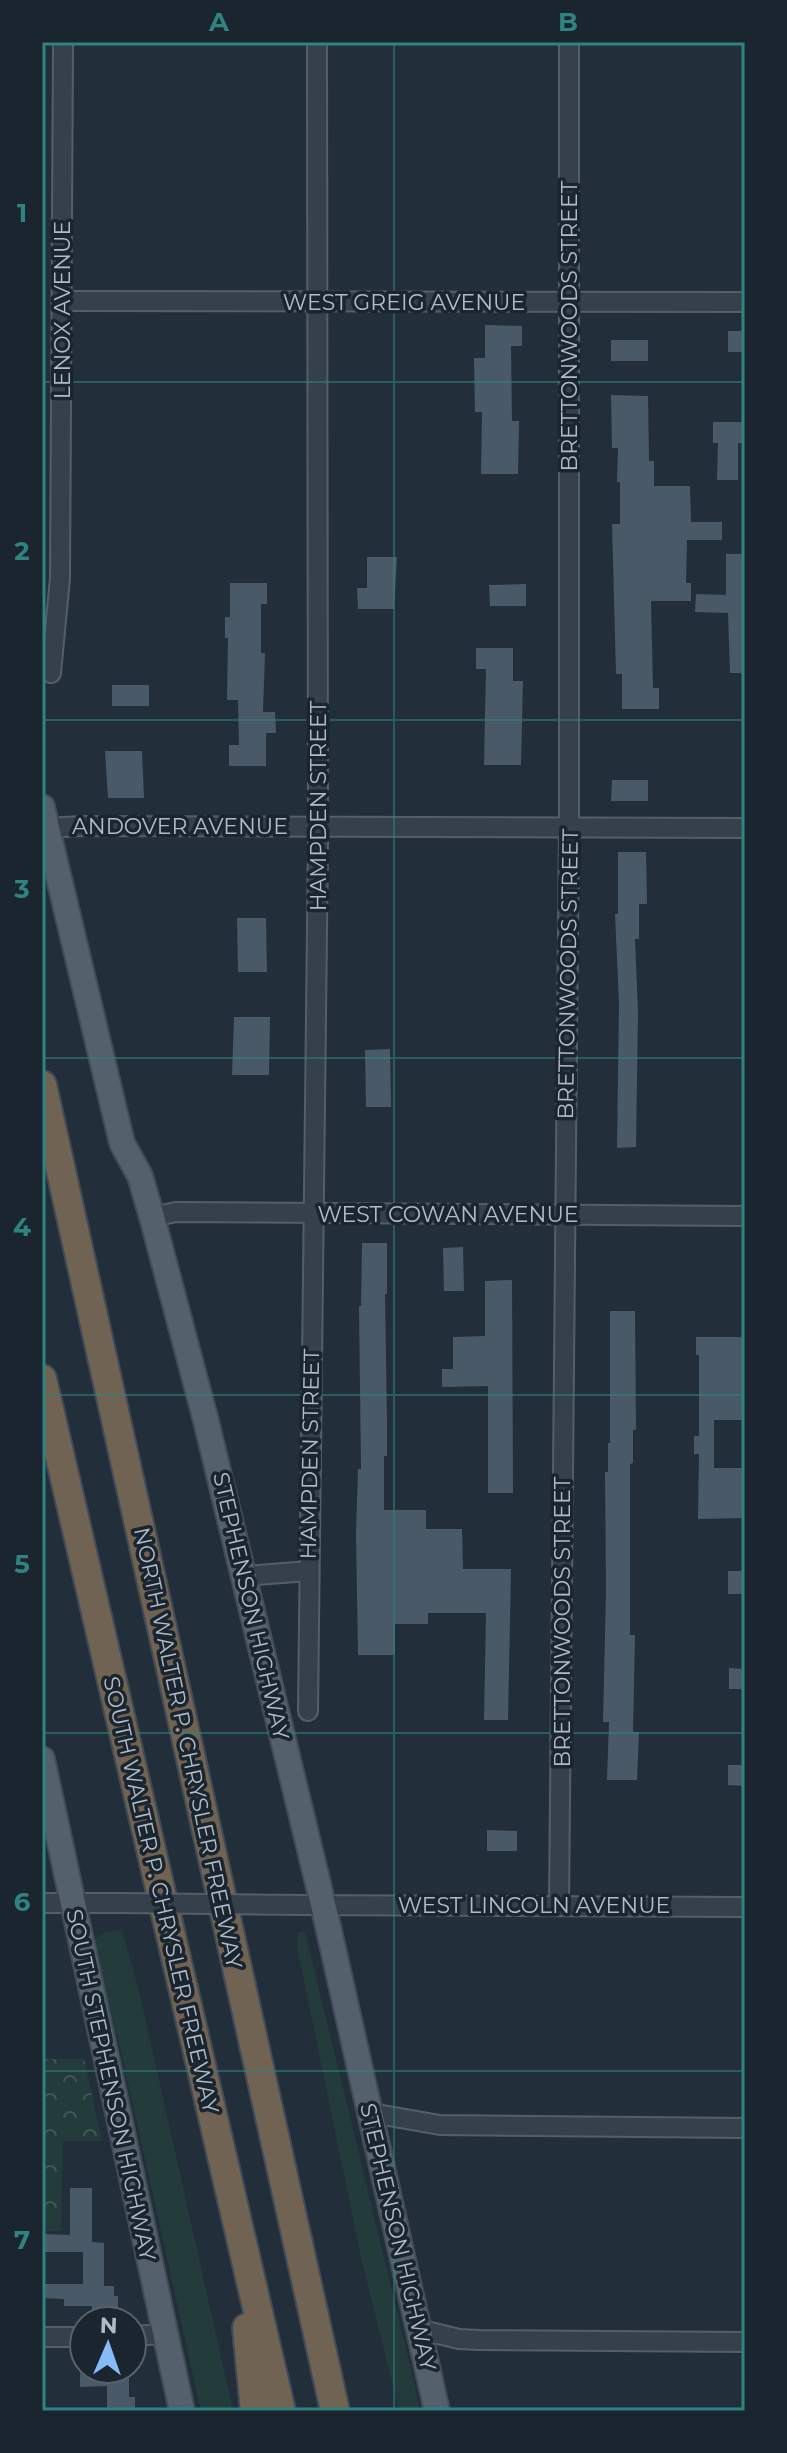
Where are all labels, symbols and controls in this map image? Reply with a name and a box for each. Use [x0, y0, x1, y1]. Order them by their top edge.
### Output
text: A [208, 6, 230, 38]
text: B [558, 6, 578, 38]
street label: BRETTONWOODS STREET [556, 180, 583, 471]
text: 1 [17, 197, 27, 229]
street label: LENOX AVENUE [49, 221, 76, 399]
street label: WEST GREIG AVENUE [283, 289, 525, 316]
text: 2 [14, 535, 30, 567]
street label: HAMPDEN STREET [305, 700, 332, 911]
street label: ANDOVER AVENUE [72, 813, 288, 840]
street label: BRETTONWOODS STREET [552, 828, 584, 1120]
text: 3 [13, 873, 30, 905]
street label: WEST COWAN AVENUE [317, 1201, 579, 1228]
text: 4 [13, 1211, 31, 1243]
street label: HAMPDEN STREET [295, 1348, 325, 1560]
street label: STEPHENSON HIGHWAY [207, 1470, 295, 1742]
street label: BRETTONWOODS STREET [549, 1476, 576, 1767]
street label: NORTH WALTER P. CHRYSLER FREEWAY [128, 1525, 248, 1971]
text: 5 [14, 1548, 30, 1580]
street label: SOUTH WALTER P. CHRYSLER FREEWAY [97, 1674, 225, 2116]
text: 6 [14, 1886, 31, 1918]
street label: WEST LINCOLN AVENUE [398, 1892, 670, 1919]
street label: SOUTH STEPHENSON HIGHWAY [60, 1907, 162, 2264]
street label: STEPHENSON HIGHWAY [354, 2101, 442, 2373]
text: 7 [14, 2224, 30, 2256]
north arrow [68, 2305, 148, 2385]
text: N [99, 2312, 118, 2339]

